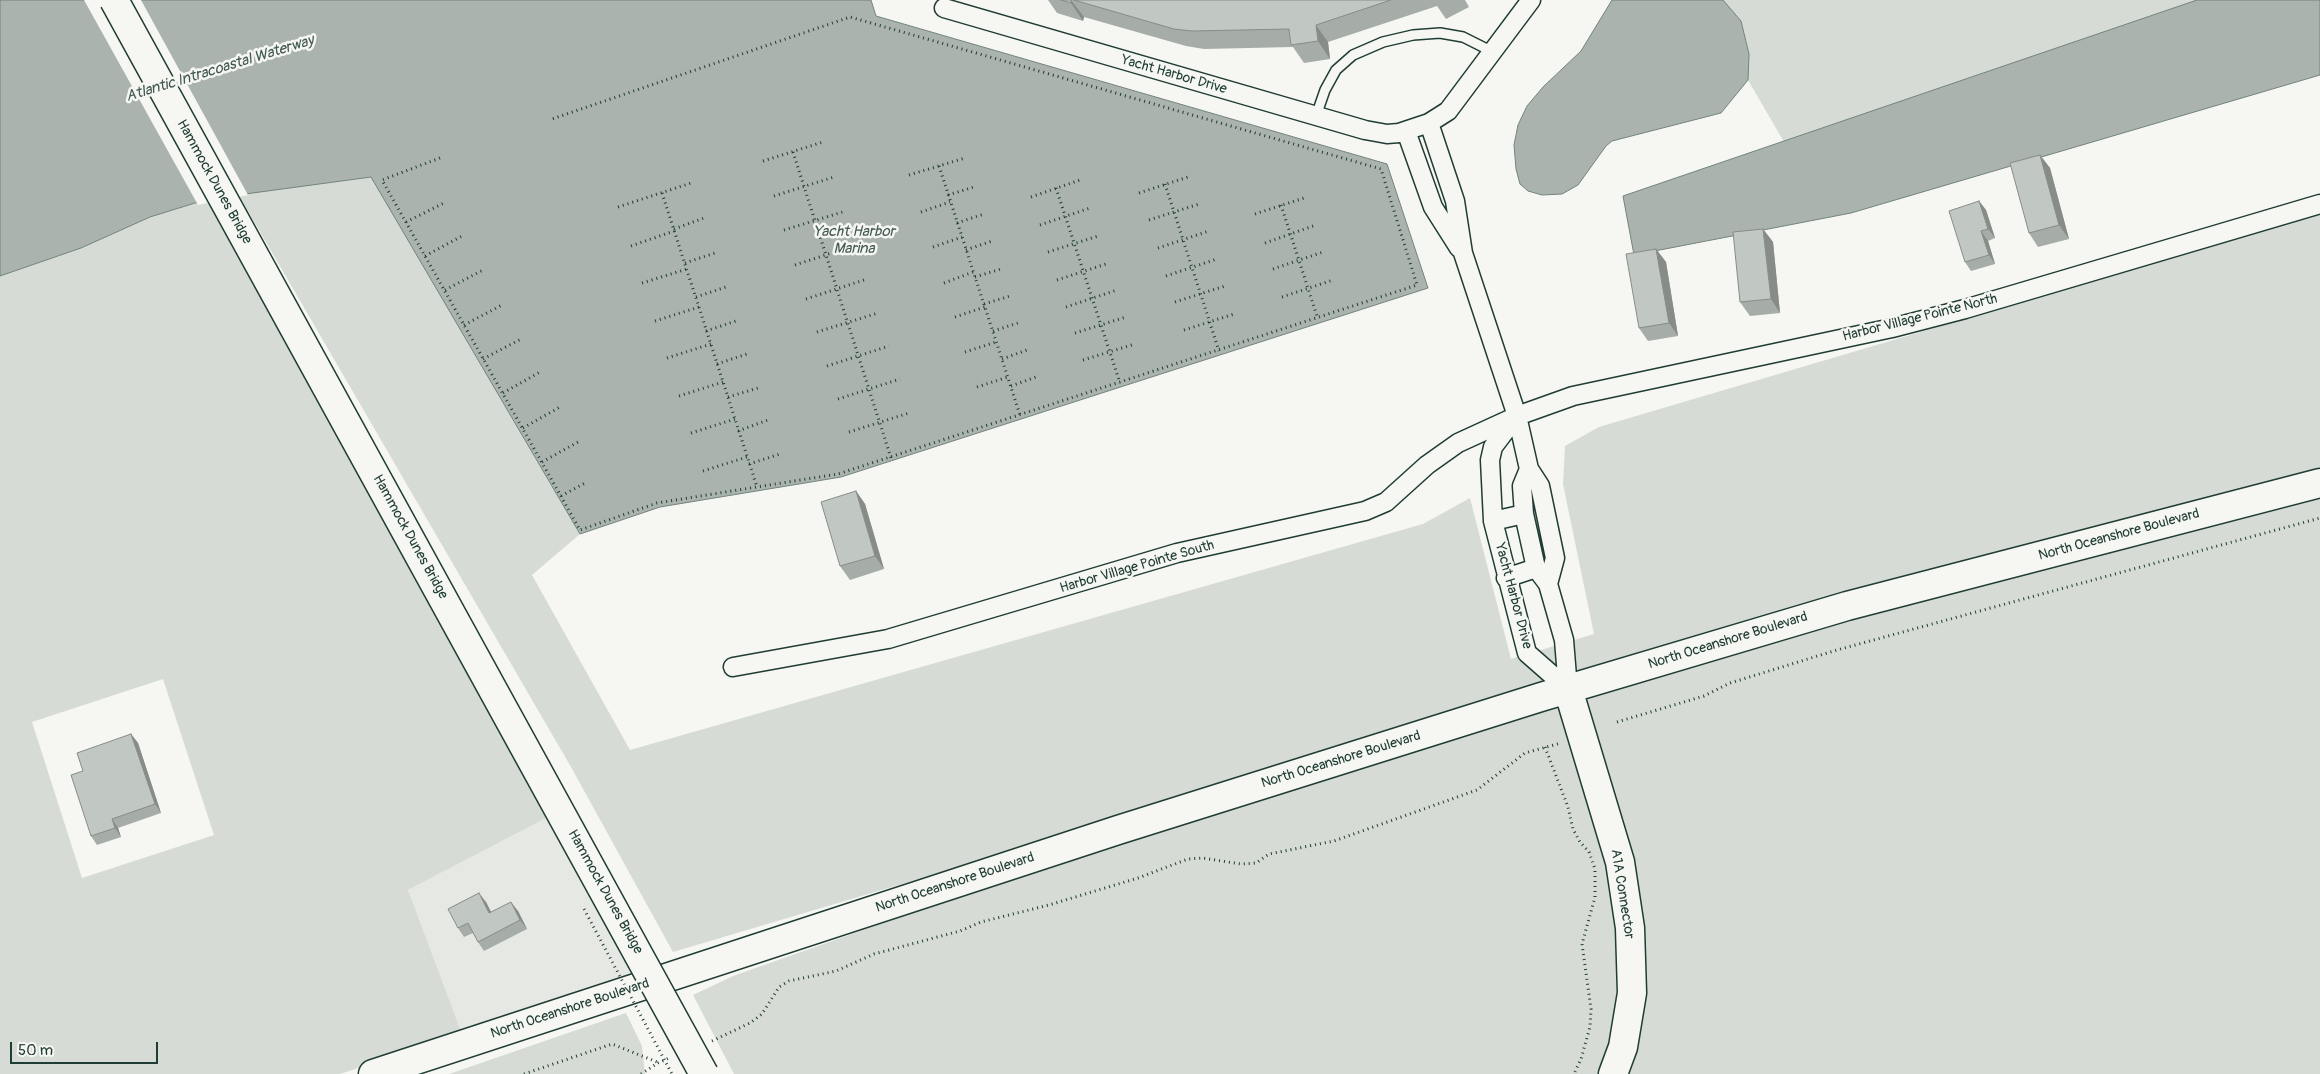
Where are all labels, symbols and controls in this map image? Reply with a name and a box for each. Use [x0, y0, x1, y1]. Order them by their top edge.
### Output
water label: Atlantic Intracoastal Waterway [124, 32, 316, 106]
street label: Yacht Harbor Drive [1119, 52, 1229, 98]
street label: Hammock Dunes Bridge [173, 117, 255, 247]
water label: Yacht Harbor Marina [813, 223, 895, 258]
street label: Harbor Village Pointe North [1841, 291, 1999, 345]
street label: Hammock Dunes Bridge [369, 472, 451, 602]
street label: North Oceanshore Boulevard [2037, 505, 2201, 565]
street label: Harbor Village Pointe South [1058, 537, 1216, 597]
street label: Yacht Harbor Drive [1491, 541, 1535, 651]
street label: North Oceanshore Boulevard [1646, 609, 1810, 673]
street label: North Oceanshore Boulevard [1259, 728, 1423, 792]
street label: Hammock Dunes Bridge [564, 827, 646, 957]
street label: A1A Connector [1607, 848, 1637, 940]
street label: North Oceanshore Boulevard [873, 849, 1037, 917]
street label: North Oceanshore Boulevard [488, 975, 652, 1043]
scale bar [12, 1032, 160, 1064]
text: 50 m [18, 1041, 53, 1060]

